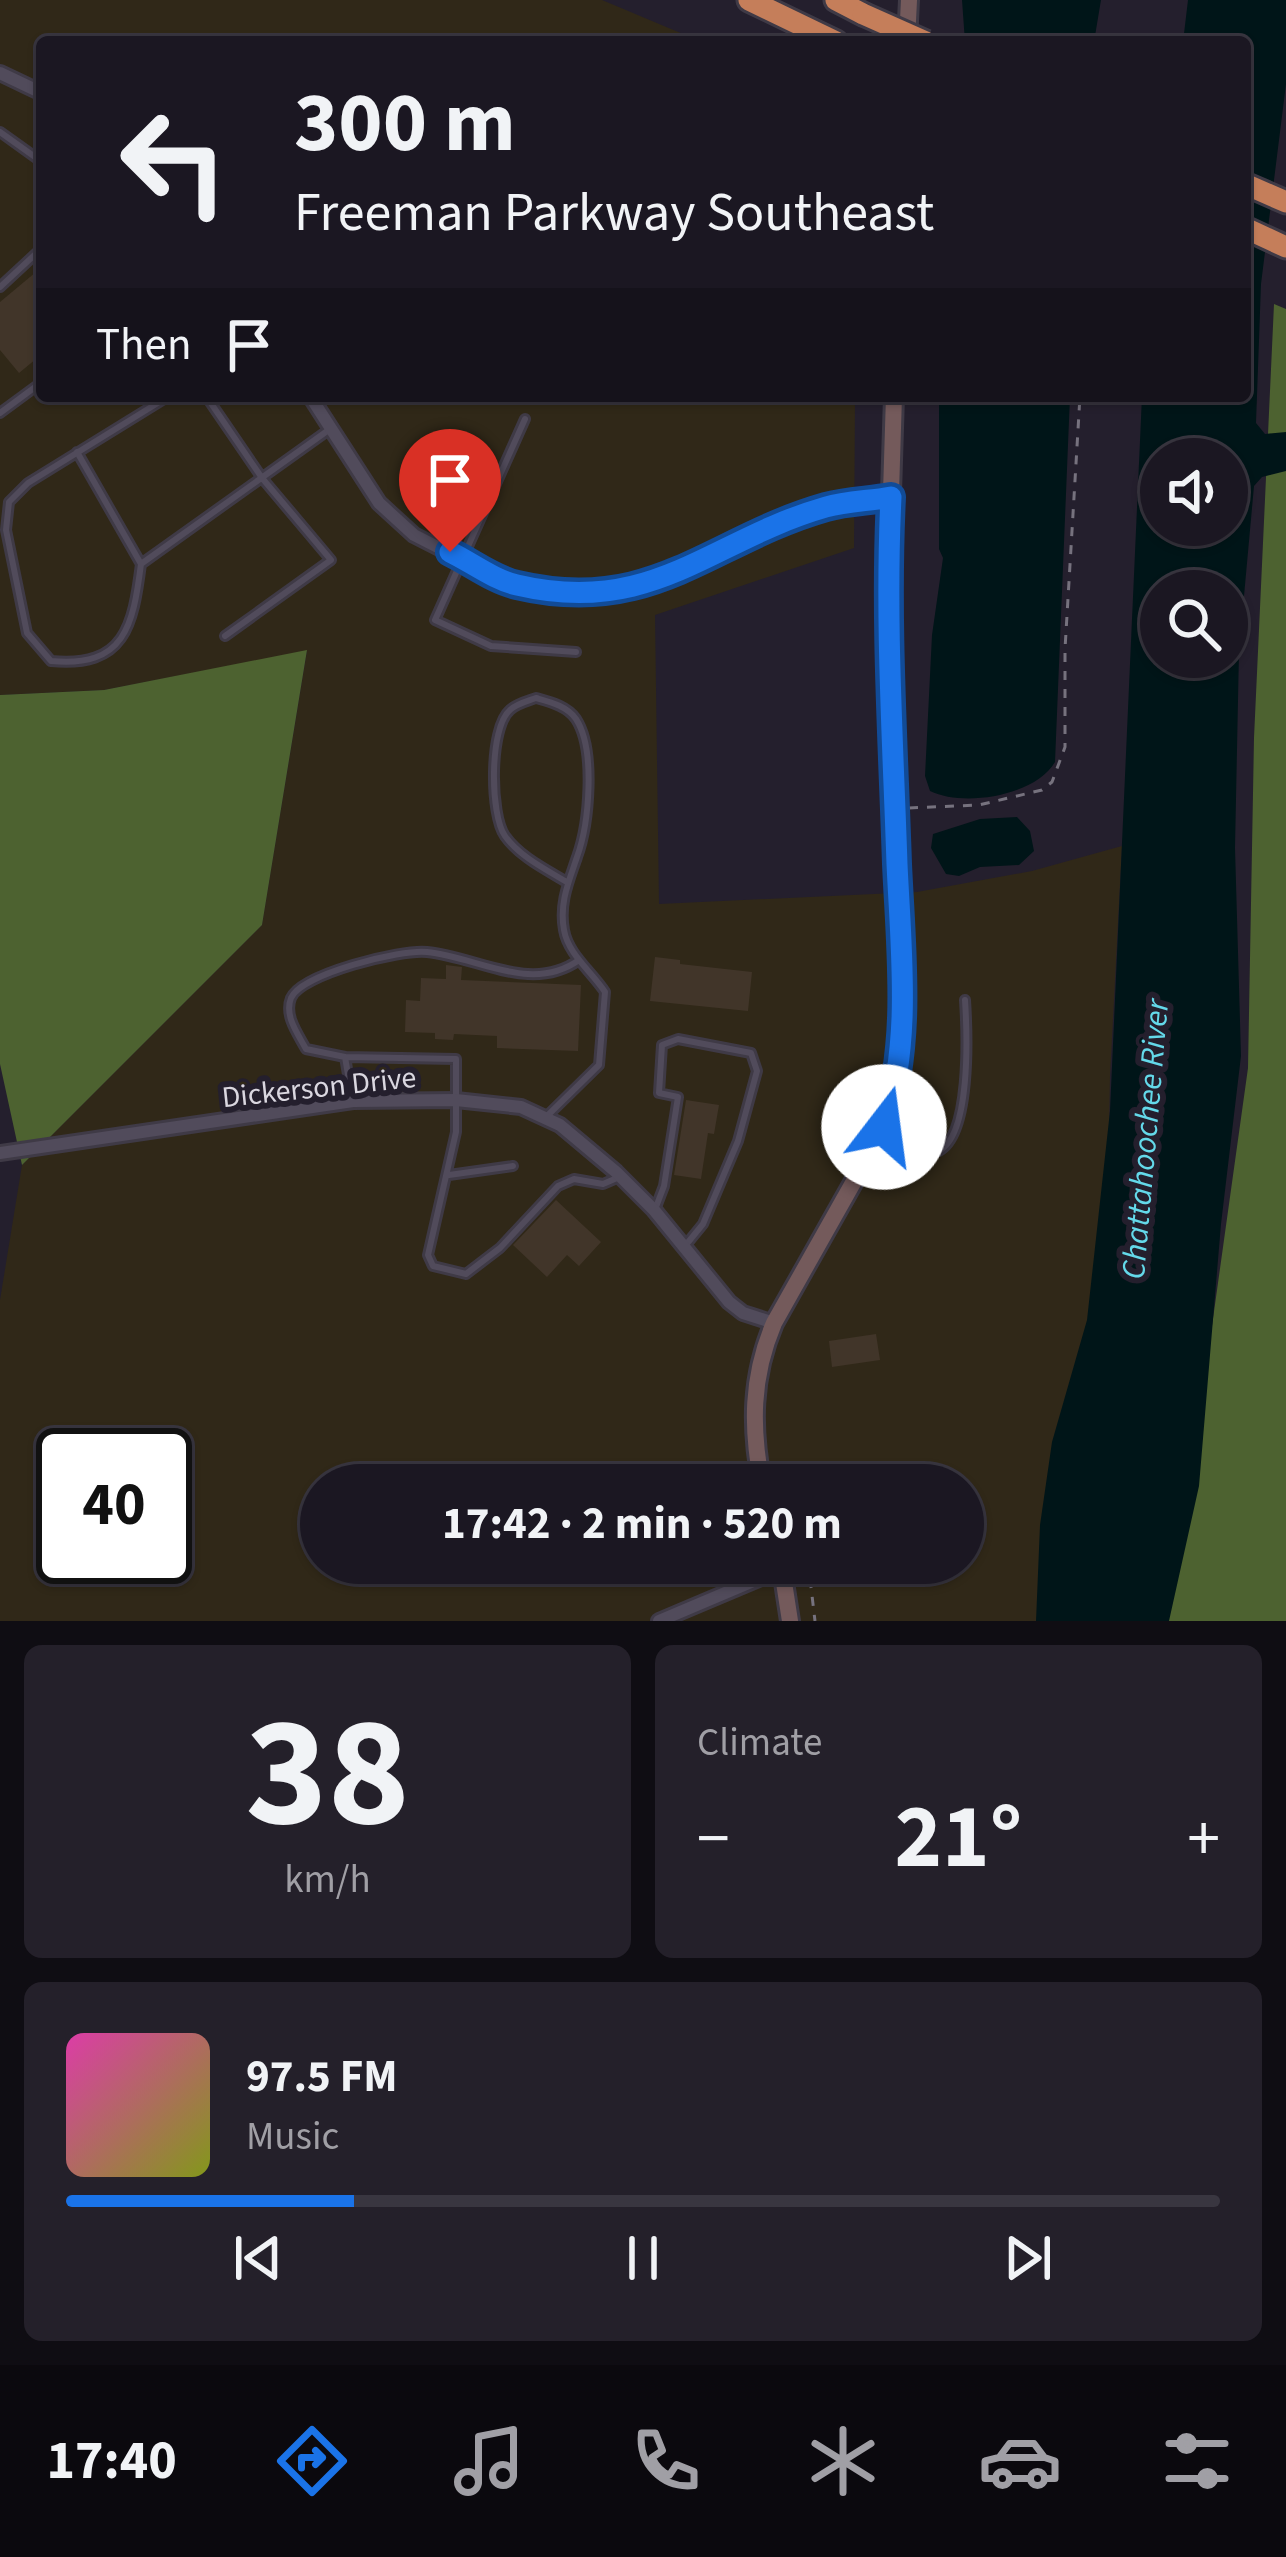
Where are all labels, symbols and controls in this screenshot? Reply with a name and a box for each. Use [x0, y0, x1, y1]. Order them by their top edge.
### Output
text: 300 m [294, 64, 516, 184]
icon: left [96, 84, 252, 240]
text: Freeman Parkway Southeast [294, 175, 934, 252]
icon: arrive [216, 312, 282, 378]
text: Then [96, 313, 192, 377]
pin [399, 429, 501, 552]
map controls [1140, 438, 1248, 678]
button: sound [1140, 438, 1248, 546]
icon: arrive [417, 447, 483, 513]
button: search [1140, 570, 1248, 678]
water label: Chattahoochee River [1110, 996, 1181, 1281]
street label: Dickerson Drive [220, 1056, 418, 1119]
position arrow [821, 1064, 947, 1190]
speed limit sign: 40 [36, 1428, 192, 1584]
text: 17:42 · 2 min · 520 m [442, 1492, 842, 1556]
text: 38 [245, 1663, 410, 1885]
text: Climate [697, 1715, 822, 1771]
text: 21° [895, 1774, 1022, 1902]
text: − [697, 1792, 730, 1886]
text: + [1187, 1792, 1220, 1886]
text: km/h [284, 1852, 371, 1908]
text: 97.5 FM [246, 2045, 398, 2109]
text: Music [246, 2109, 339, 2165]
icon: previous [225, 2225, 291, 2291]
icon: pause [610, 2225, 676, 2291]
icon: next [995, 2225, 1061, 2291]
icon: directions [270, 2419, 354, 2503]
icon: music [447, 2419, 531, 2503]
icon: phone [624, 2419, 708, 2503]
icon: climate [801, 2419, 885, 2503]
icon: car [978, 2419, 1062, 2503]
icon: filters [1155, 2419, 1239, 2503]
text: 17:40 [47, 2423, 177, 2500]

